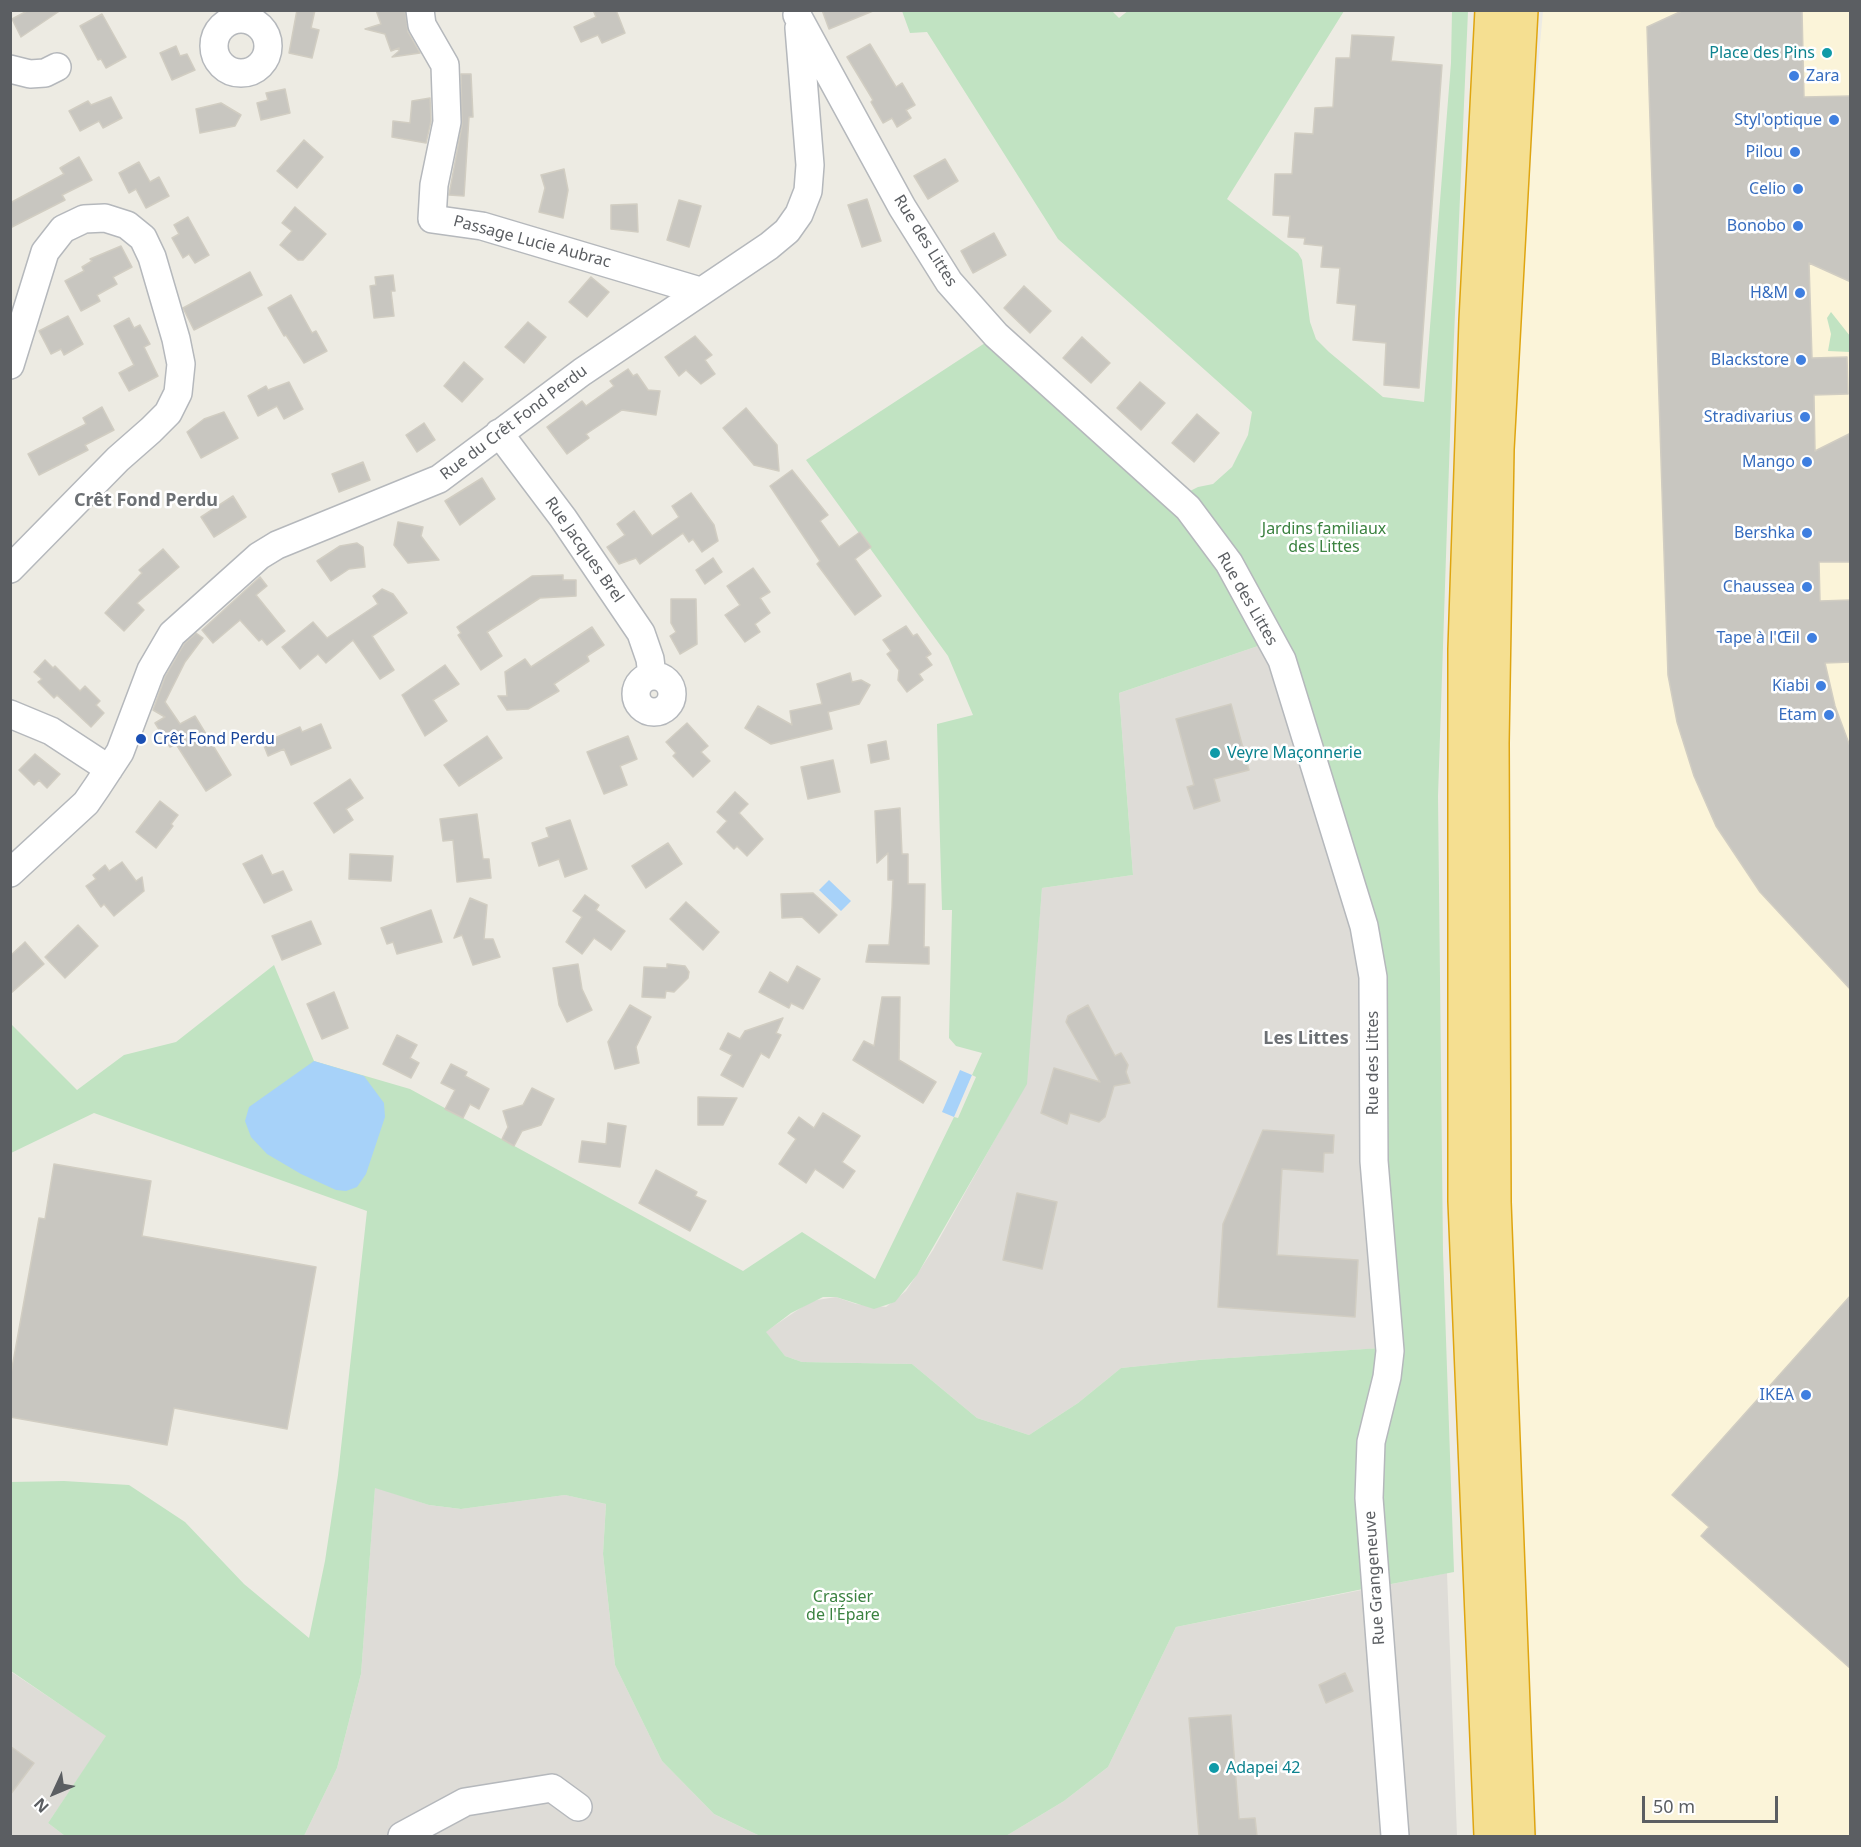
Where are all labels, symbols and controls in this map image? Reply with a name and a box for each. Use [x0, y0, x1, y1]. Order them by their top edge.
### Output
place label: Place des Pins [1709, 43, 1815, 63]
marker: Place des Pins [1820, 46, 1834, 60]
place label: Zara [1806, 66, 1839, 86]
marker: Zara [1787, 69, 1801, 83]
place label: Styl'optique [1734, 110, 1822, 130]
marker: Styl'optique [1827, 113, 1841, 127]
place label: Pilou [1745, 142, 1783, 162]
marker: Pilou [1788, 145, 1802, 159]
place label: Celio [1749, 179, 1786, 199]
marker: Celio [1791, 182, 1805, 196]
street label: Rue des Littes [889, 192, 961, 290]
street label: Passage Lucie Aubrac [451, 212, 613, 272]
place label: Bonobo [1727, 216, 1786, 236]
marker: Bonobo [1791, 219, 1805, 233]
place label: H&M [1750, 283, 1788, 303]
marker: H&M [1793, 286, 1807, 300]
place label: Blackstore [1711, 350, 1789, 370]
marker: Blackstore [1794, 353, 1808, 367]
street label: Rue du Crêt Fond Perdu [437, 362, 591, 484]
place label: Stradivarius [1704, 407, 1793, 427]
marker: Stradivarius [1798, 410, 1812, 424]
place label: Mango [1742, 452, 1795, 472]
marker: Mango [1800, 455, 1814, 469]
district label: Crêt Fond Perdu [74, 490, 218, 512]
street label: Rue Jacques Brel [540, 494, 628, 606]
park label: Jardins familiaux des Littes [1262, 519, 1386, 557]
place label: Bershka [1734, 523, 1795, 543]
marker: Bershka [1800, 526, 1814, 540]
street label: Rue des Littes [1213, 549, 1281, 649]
place label: Chaussea [1723, 577, 1795, 597]
marker: Chaussea [1800, 580, 1814, 594]
place label: Tape à l'Œil [1716, 628, 1800, 648]
marker: Tape à l'Œil [1805, 631, 1819, 645]
place label: Kiabi [1772, 676, 1809, 696]
marker: Kiabi [1814, 679, 1828, 693]
place label: Etam [1778, 705, 1817, 725]
marker: Etam [1822, 708, 1836, 722]
place label: Crêt Fond Perdu [153, 729, 275, 749]
marker: Crêt Fond Perdu [134, 732, 148, 746]
place label: Veyre Maçonnerie [1227, 743, 1362, 763]
marker: Veyre Maçonnerie [1208, 746, 1222, 760]
street label: Rue des Littes [1363, 1011, 1383, 1115]
district label: Les Littes [1263, 1028, 1349, 1050]
place label: IKEA [1760, 1385, 1794, 1405]
marker: IKEA [1799, 1388, 1813, 1402]
street label: Rue Grangeneuve [1361, 1510, 1389, 1646]
park label: Crassier de l'Épare [806, 1587, 880, 1625]
place label: Adapei 42 [1226, 1758, 1300, 1778]
marker: Adapei 42 [1207, 1761, 1221, 1775]
north arrow [24, 1763, 84, 1823]
scale bar [1645, 1784, 1782, 1822]
text: N [29, 1793, 53, 1818]
text: 50 m [1653, 1794, 1695, 1818]

